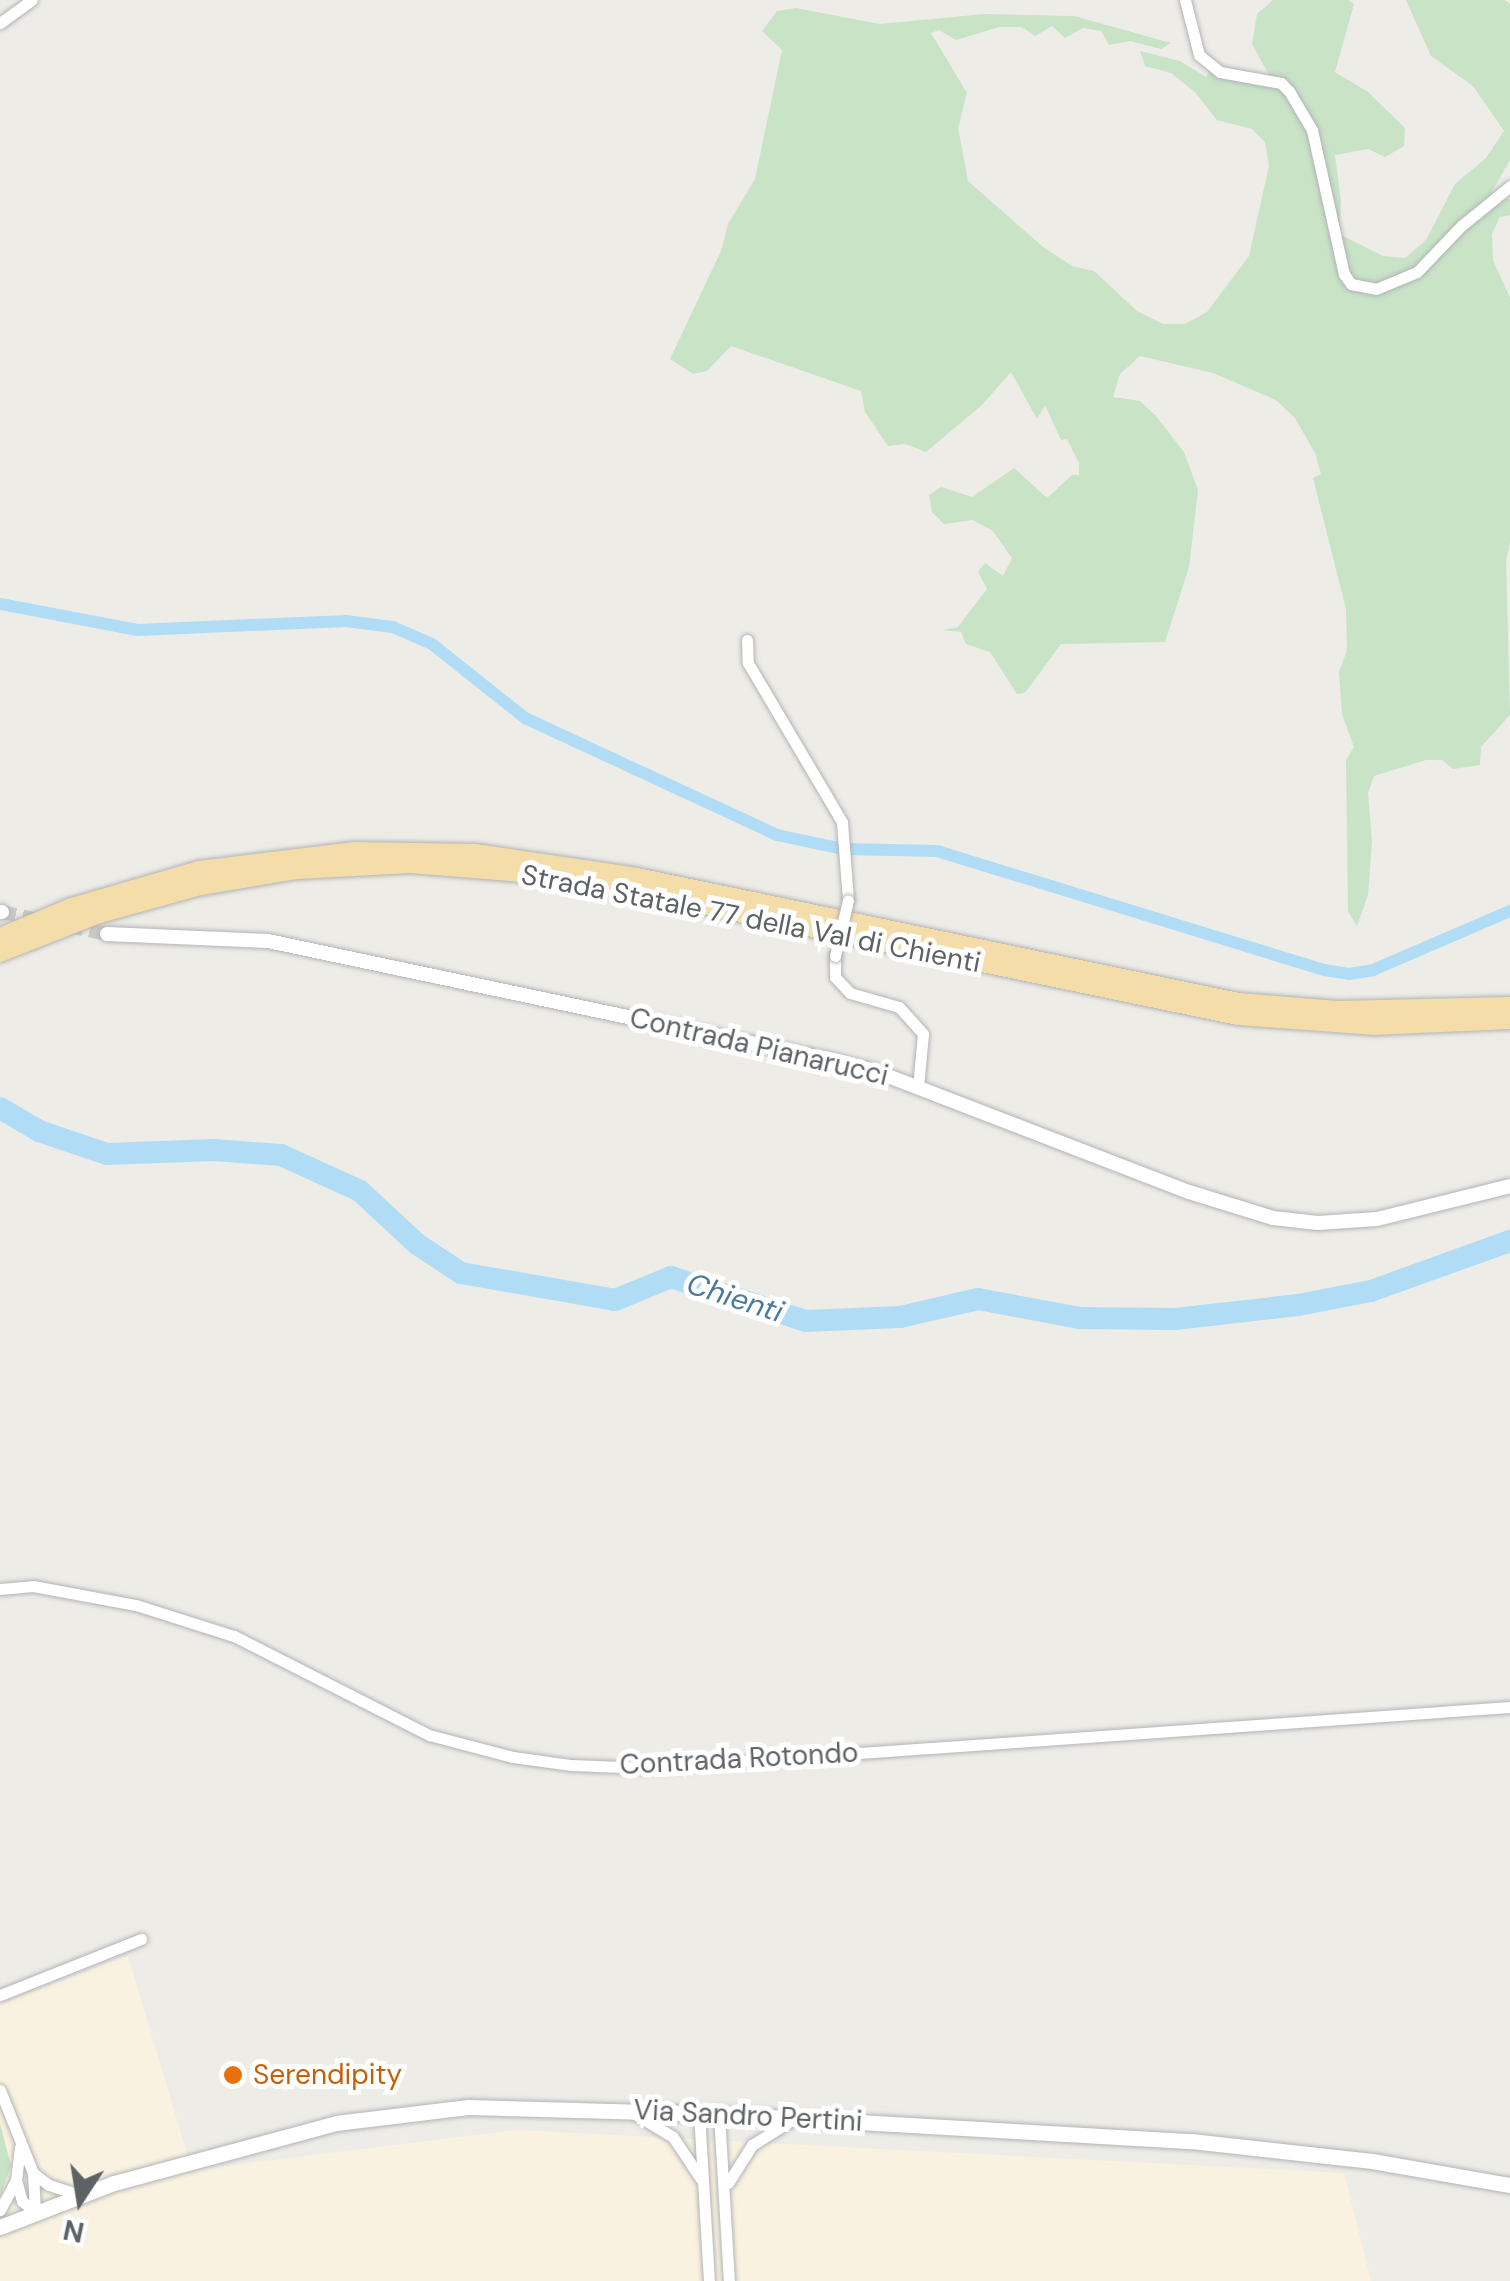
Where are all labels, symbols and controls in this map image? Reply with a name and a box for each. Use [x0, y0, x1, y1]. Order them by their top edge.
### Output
street label: Strada Statale 77 della Val di Chienti [518, 858, 984, 980]
street label: Contrada Pianarucci [627, 1001, 891, 1093]
water label: Chienti [682, 1266, 788, 1330]
street label: Contrada Rotondo [619, 1736, 859, 1782]
place label: Serendipity [253, 2058, 402, 2092]
marker: Serendipity [222, 2064, 244, 2086]
street label: Via Sandro Pertini [633, 2093, 863, 2139]
north arrow [30, 2151, 130, 2251]
text: N [60, 2211, 88, 2251]

